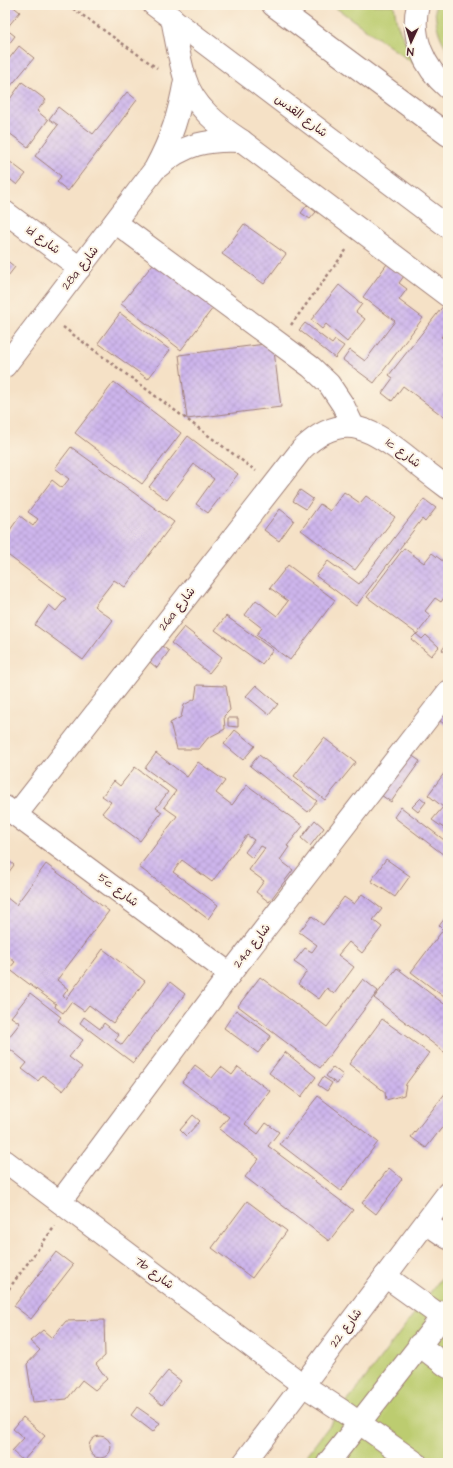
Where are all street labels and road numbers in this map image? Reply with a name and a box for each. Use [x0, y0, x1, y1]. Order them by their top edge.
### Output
street label: شارع القدس [271, 91, 331, 141]
street label: 1d شارع [22, 222, 64, 258]
street label: 28a شارع [57, 242, 103, 294]
street label: 1c شارع [382, 434, 424, 472]
street label: 26a شارع [155, 584, 199, 634]
street label: 5c شارع [94, 869, 142, 911]
street label: 24a شارع [229, 920, 275, 972]
street label: 7b شارع [131, 1253, 177, 1293]
street label: شارع 22 [326, 1305, 366, 1351]

